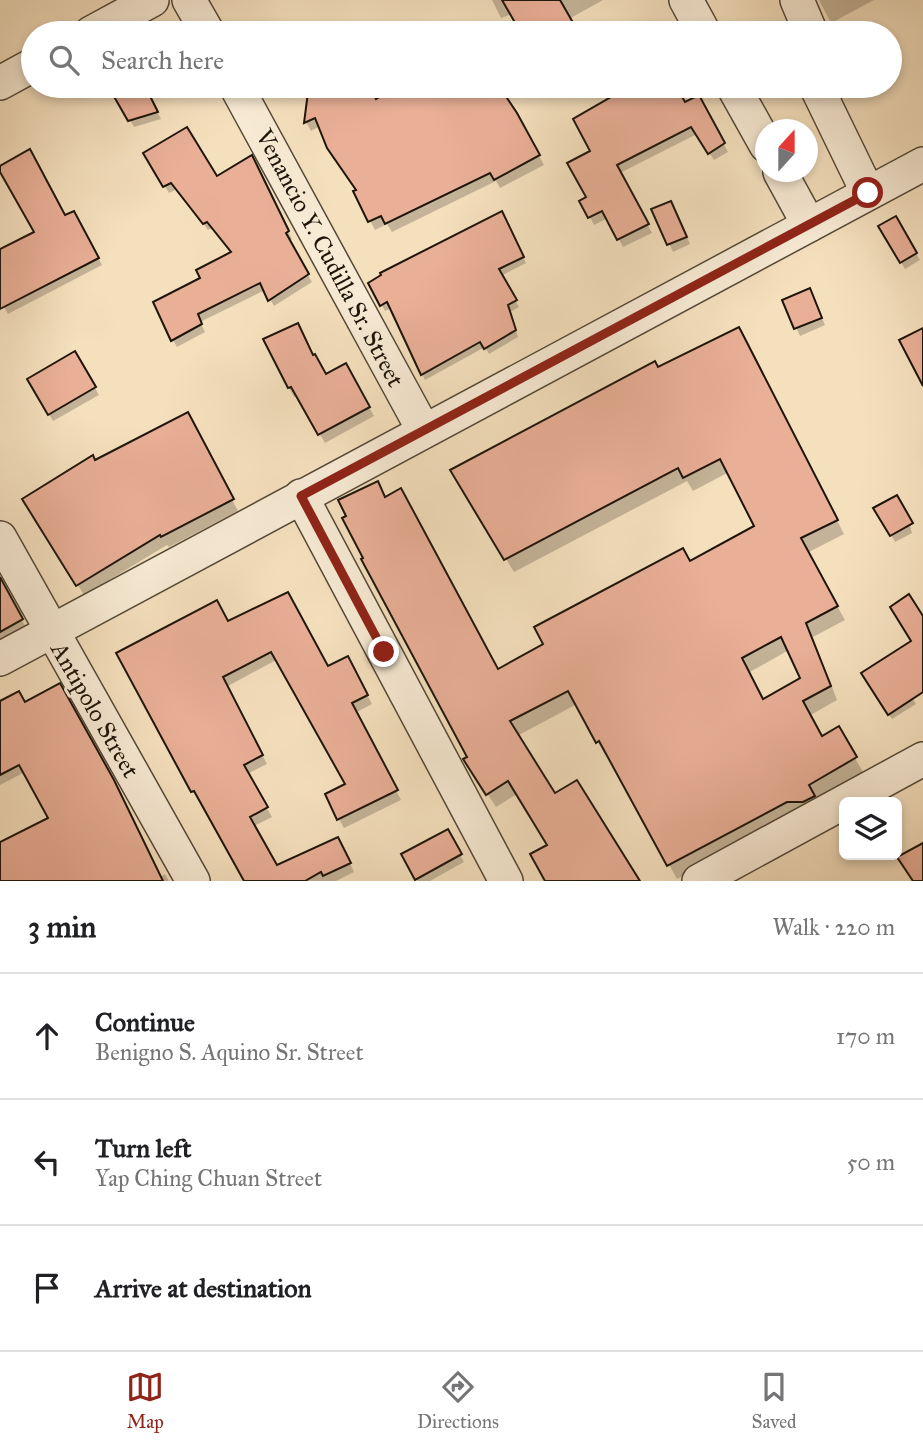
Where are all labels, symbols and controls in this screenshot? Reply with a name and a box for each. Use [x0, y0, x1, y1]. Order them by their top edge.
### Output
search box [21, 21, 902, 98]
icon: search [45, 41, 83, 79]
text: Search here [101, 44, 224, 76]
north arrow [755, 119, 818, 182]
street label: Venancio Y. Cudilla Sr. Street [249, 123, 411, 393]
route start [852, 177, 883, 208]
street label: Antipolo Street [44, 636, 146, 784]
route end [368, 636, 399, 667]
map controls [839, 797, 902, 860]
button: layers [839, 797, 902, 860]
text: 3 min [28, 909, 96, 945]
text: Walk · 220 m [772, 913, 895, 941]
text: Continue [95, 1006, 195, 1038]
icon: ahead [28, 1017, 66, 1055]
text: 170 m [836, 1022, 895, 1050]
text: Benigno S. Aquino Sr. Street [95, 1038, 364, 1066]
text: Turn left [95, 1132, 191, 1164]
icon: left [28, 1143, 66, 1181]
text: 50 m [847, 1148, 895, 1176]
text: Yap Ching Chuan Street [95, 1164, 322, 1192]
icon: arrive [28, 1269, 66, 1307]
text: Arrive at destination [95, 1272, 312, 1304]
tab: Map [126, 1368, 164, 1433]
tab: Directions [417, 1368, 499, 1433]
tab: Saved [752, 1368, 797, 1433]

